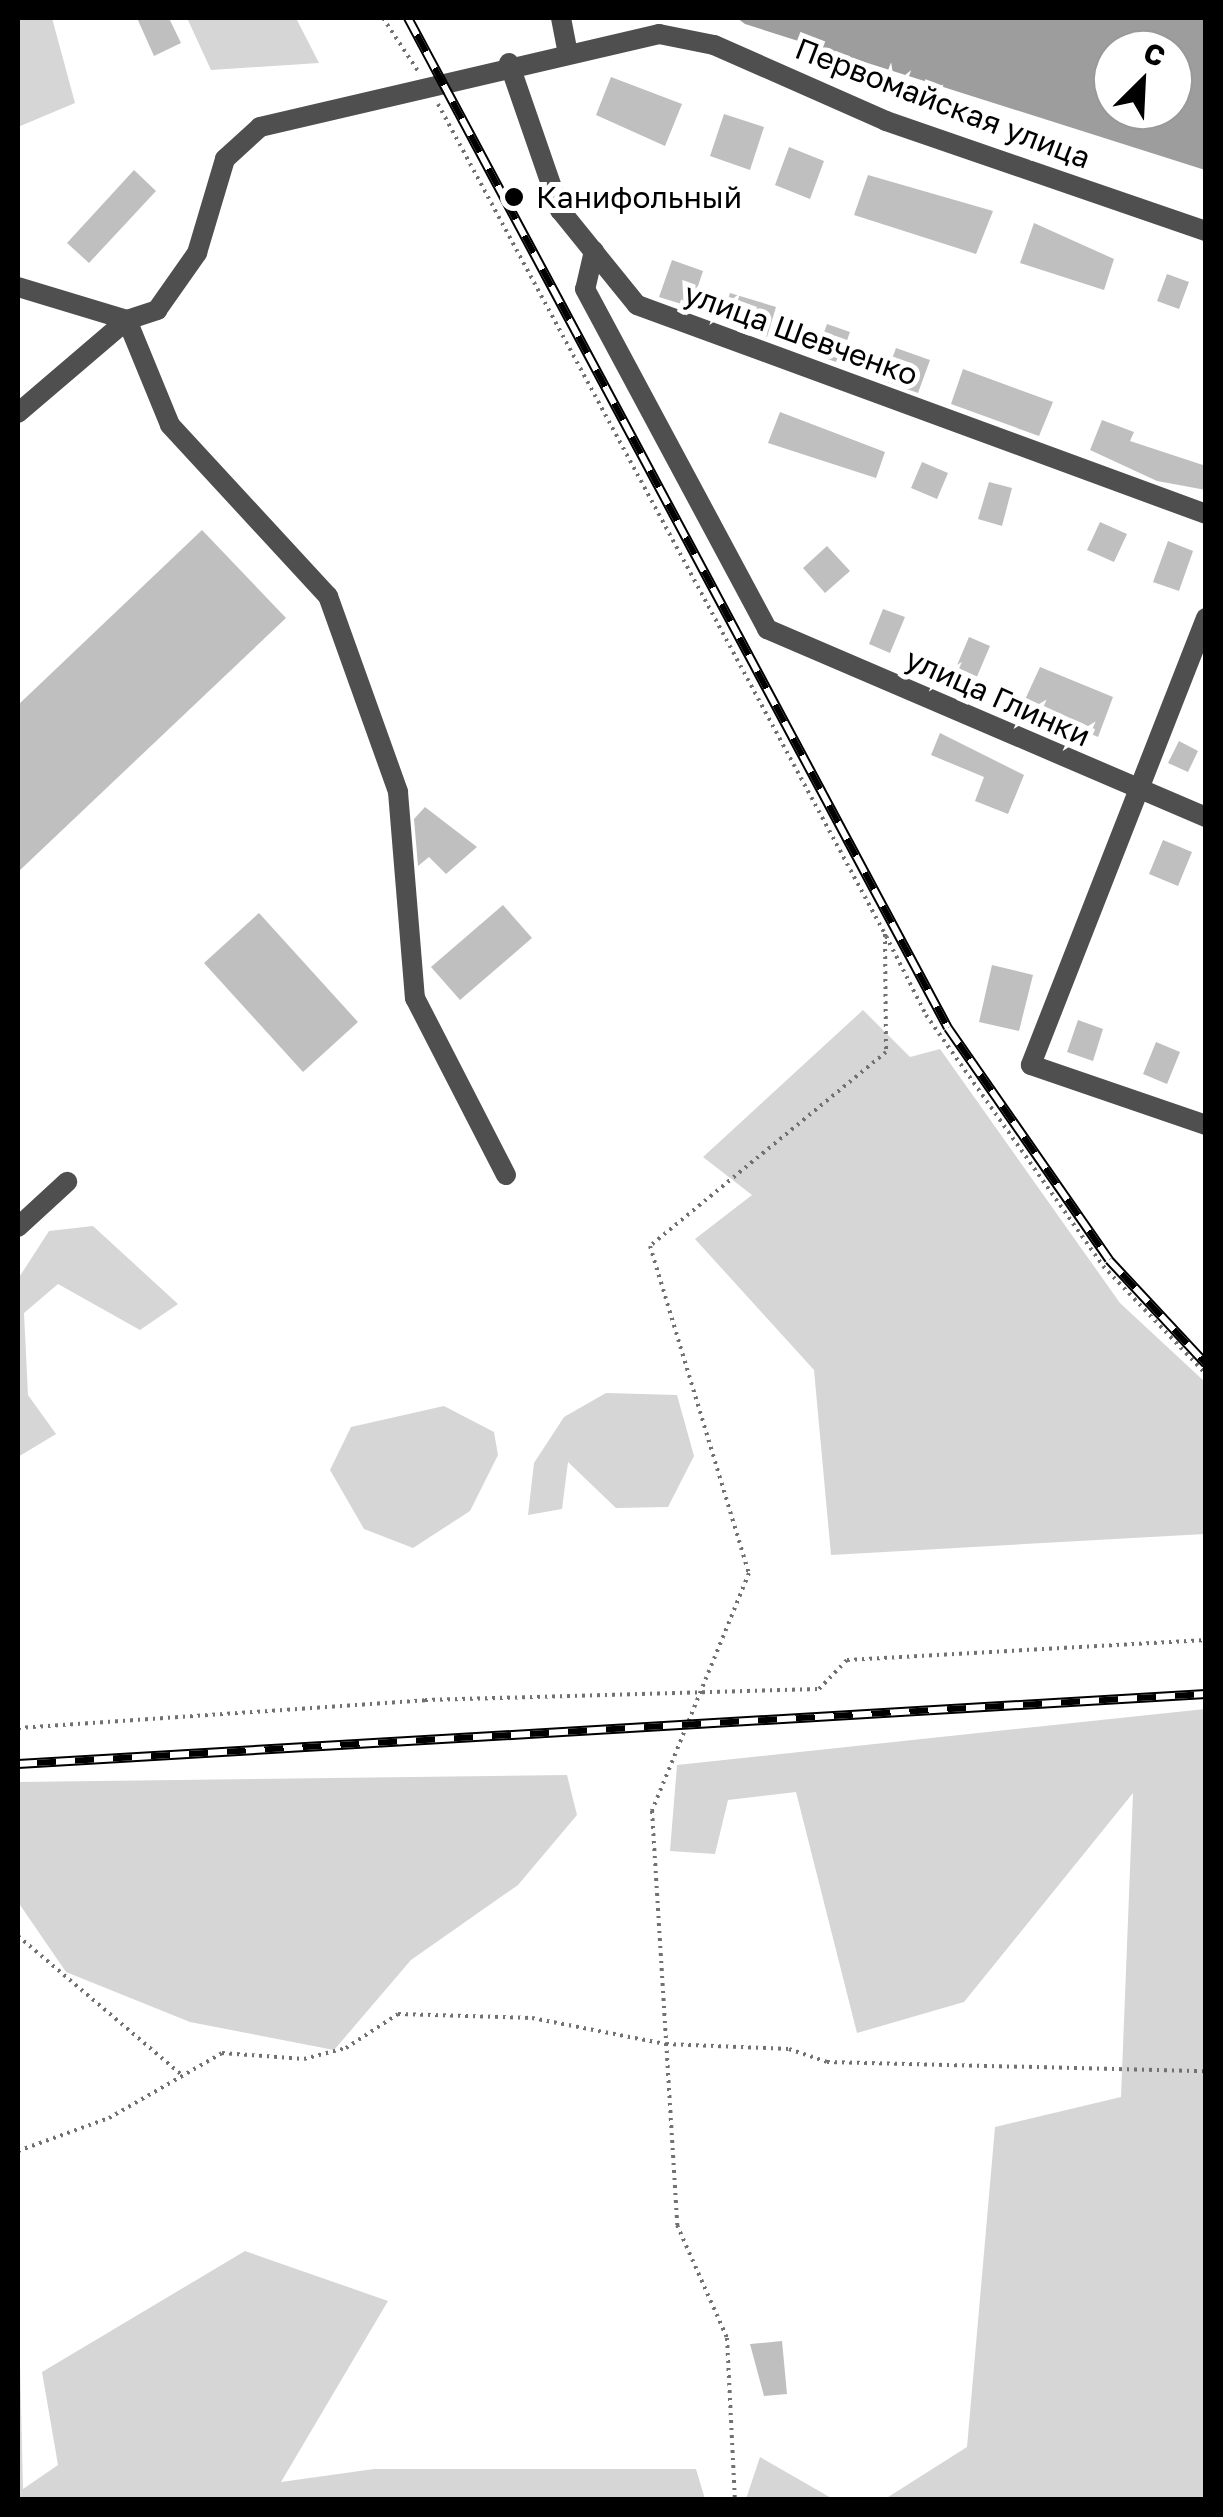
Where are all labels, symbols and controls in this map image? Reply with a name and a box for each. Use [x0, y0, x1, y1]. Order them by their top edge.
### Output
street label: Первомайская улица [790, 30, 1096, 176]
north arrow [1093, 30, 1193, 130]
text: С [1139, 35, 1170, 73]
place label: Канифольный [536, 179, 742, 215]
marker: Канифольный [501, 184, 527, 210]
street label: улица Шевченко [679, 275, 923, 393]
street label: улица Глинки [900, 640, 1096, 754]

